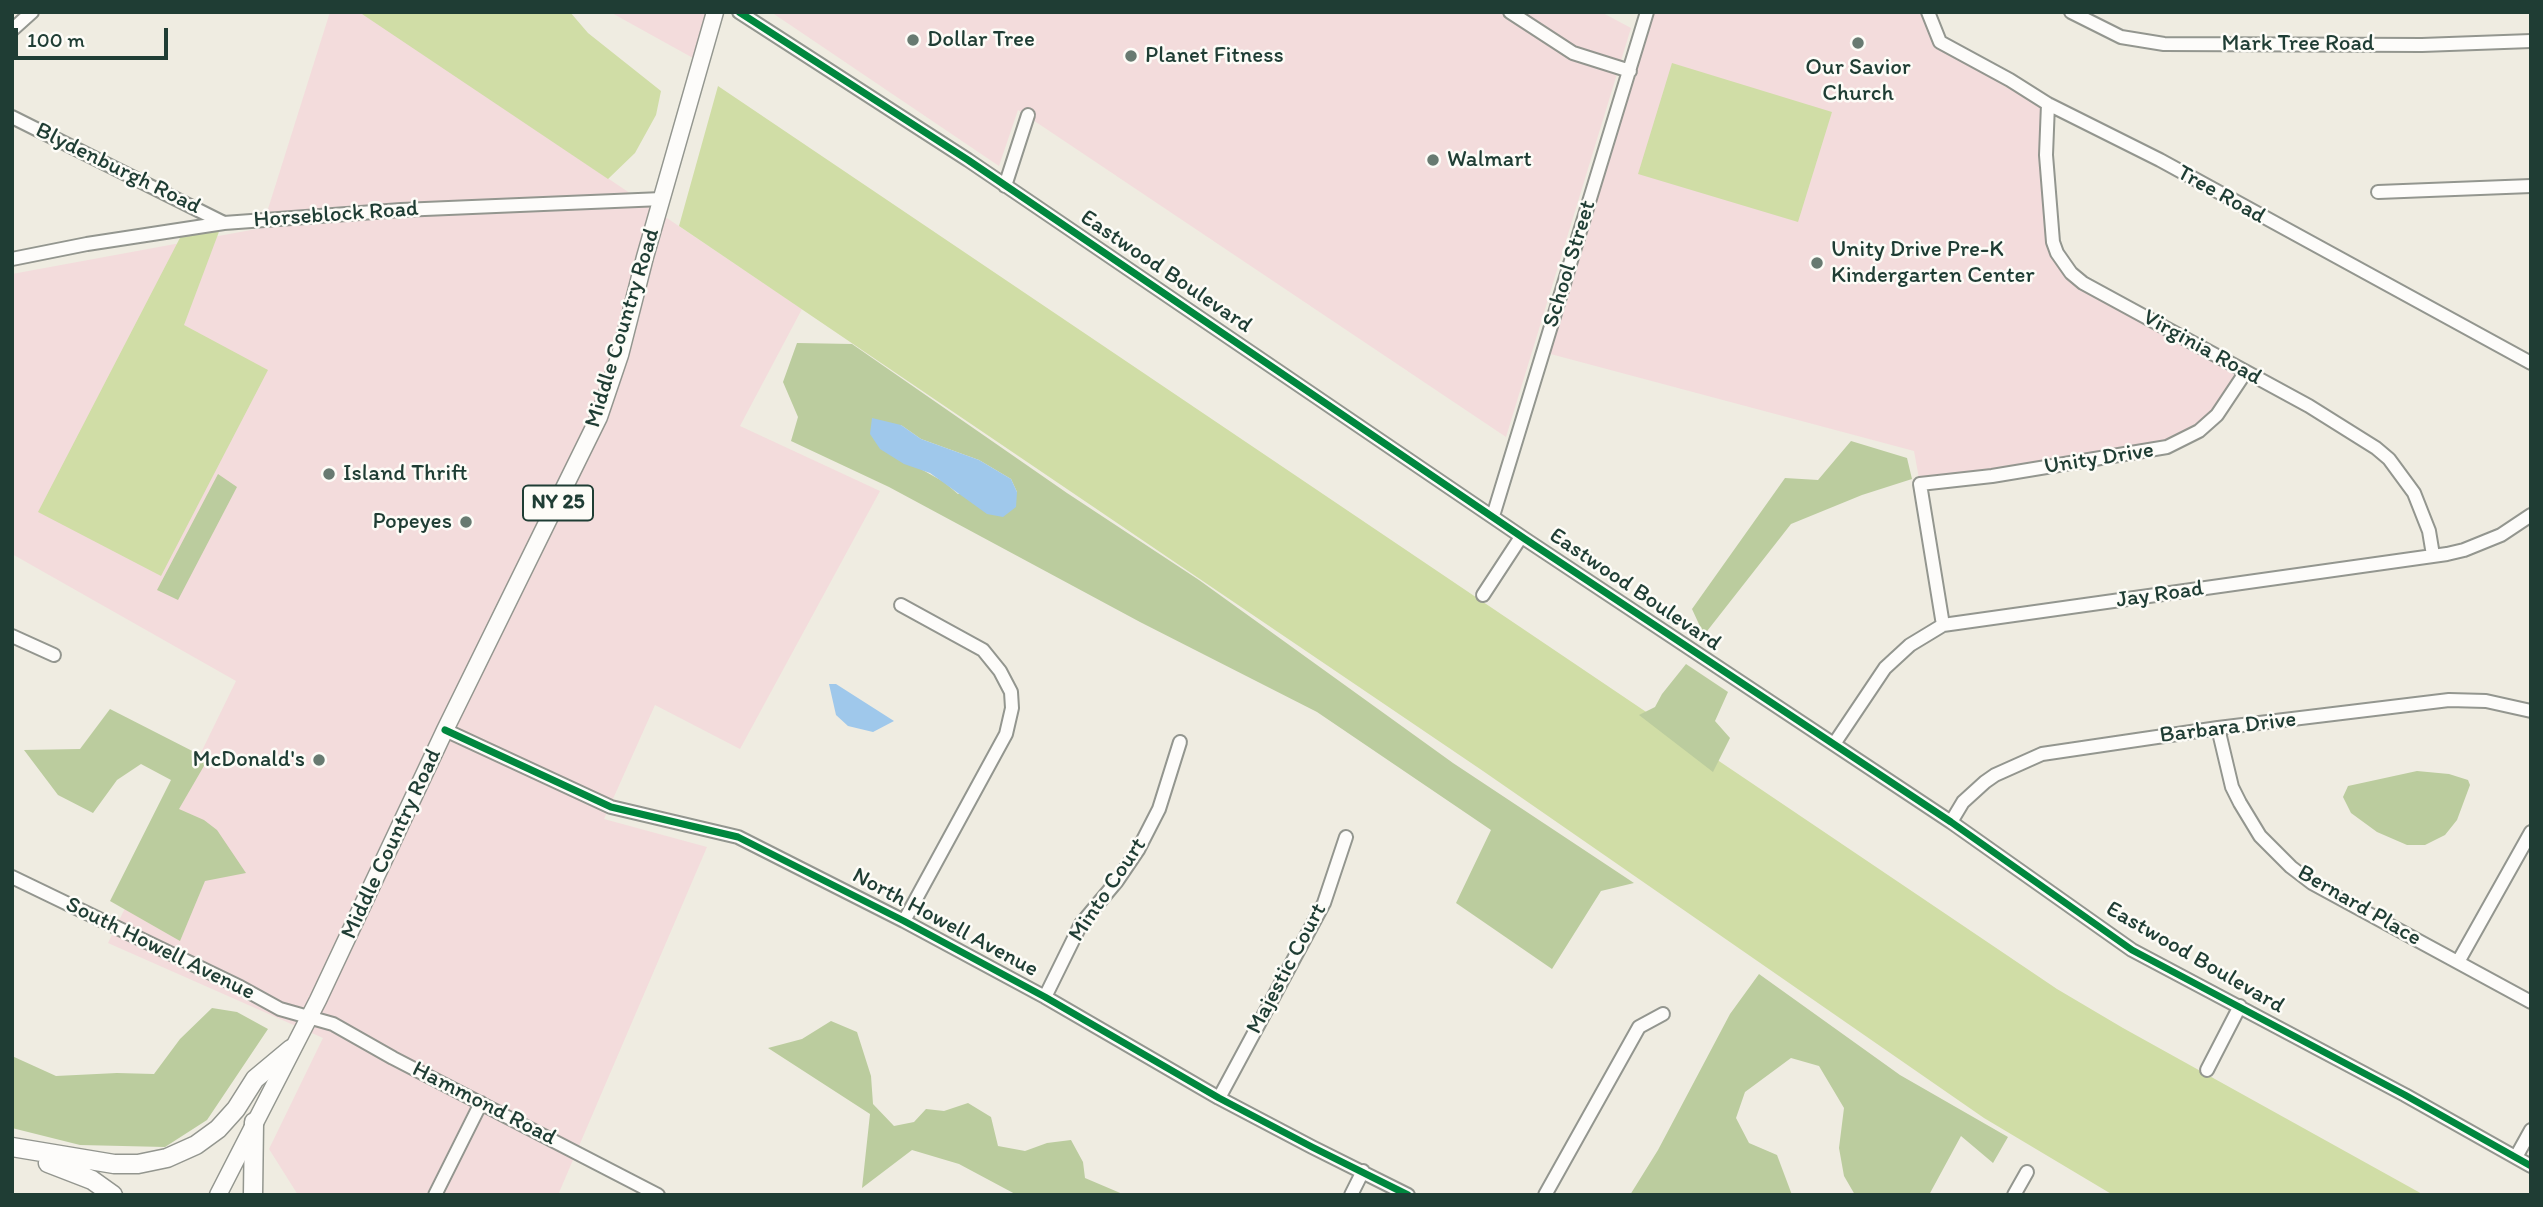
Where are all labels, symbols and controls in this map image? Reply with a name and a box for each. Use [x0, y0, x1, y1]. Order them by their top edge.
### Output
scale bar [18, 14, 172, 58]
place label: Dollar Tree [927, 26, 1035, 54]
text: 100 m [27, 27, 85, 52]
street label: Mark Tree Road [2221, 30, 2375, 58]
marker: Dollar Tree [905, 32, 921, 48]
marker: Our Savior Church [1850, 35, 1866, 51]
place label: Planet Fitness [1145, 42, 1284, 70]
marker: Planet Fitness [1123, 48, 1139, 64]
place label: Our Savior Church [1805, 54, 1911, 108]
street label: Blydenburgh Road [31, 117, 205, 221]
place label: Walmart [1447, 146, 1532, 174]
marker: Walmart [1425, 152, 1441, 168]
street label: Tree Road [2172, 159, 2270, 231]
street label: Horseblock Road [253, 195, 419, 235]
street label: School Street [1538, 197, 1602, 331]
street label: Eastwood Boulevard [1075, 204, 1257, 340]
street label: Middle Country Road [580, 225, 666, 431]
place label: Unity Drive Pre-K Kindergarten Center [1831, 236, 2035, 290]
marker: Unity Drive Pre-K Kindergarten Center [1809, 255, 1825, 271]
street label: Virginia Road [2138, 304, 2266, 392]
street label: Unity Drive [2042, 437, 2156, 481]
place label: Island Thrift [343, 460, 468, 488]
marker: Island Thrift [321, 466, 337, 482]
road number: NY 25 [523, 486, 593, 520]
place label: Popeyes [372, 508, 452, 536]
marker: Popeyes [458, 514, 474, 530]
street label: Eastwood Boulevard [1544, 522, 1726, 658]
street label: Jay Road [2114, 575, 2206, 615]
street label: Barbara Drive [2158, 706, 2298, 750]
street label: Middle Country Road [336, 744, 448, 944]
place label: McDonald's [192, 746, 305, 774]
marker: McDonald's [311, 752, 327, 768]
street label: Minto Court [1063, 833, 1153, 947]
street label: Bernard Place [2292, 859, 2426, 953]
street label: North Howell Avenue [847, 862, 1043, 984]
street label: South Howell Avenue [61, 891, 259, 1007]
street label: Eastwood Boulevard [2101, 896, 2289, 1020]
street label: Majestic Court [1241, 899, 1333, 1039]
street label: Hammond Road [407, 1056, 561, 1152]

